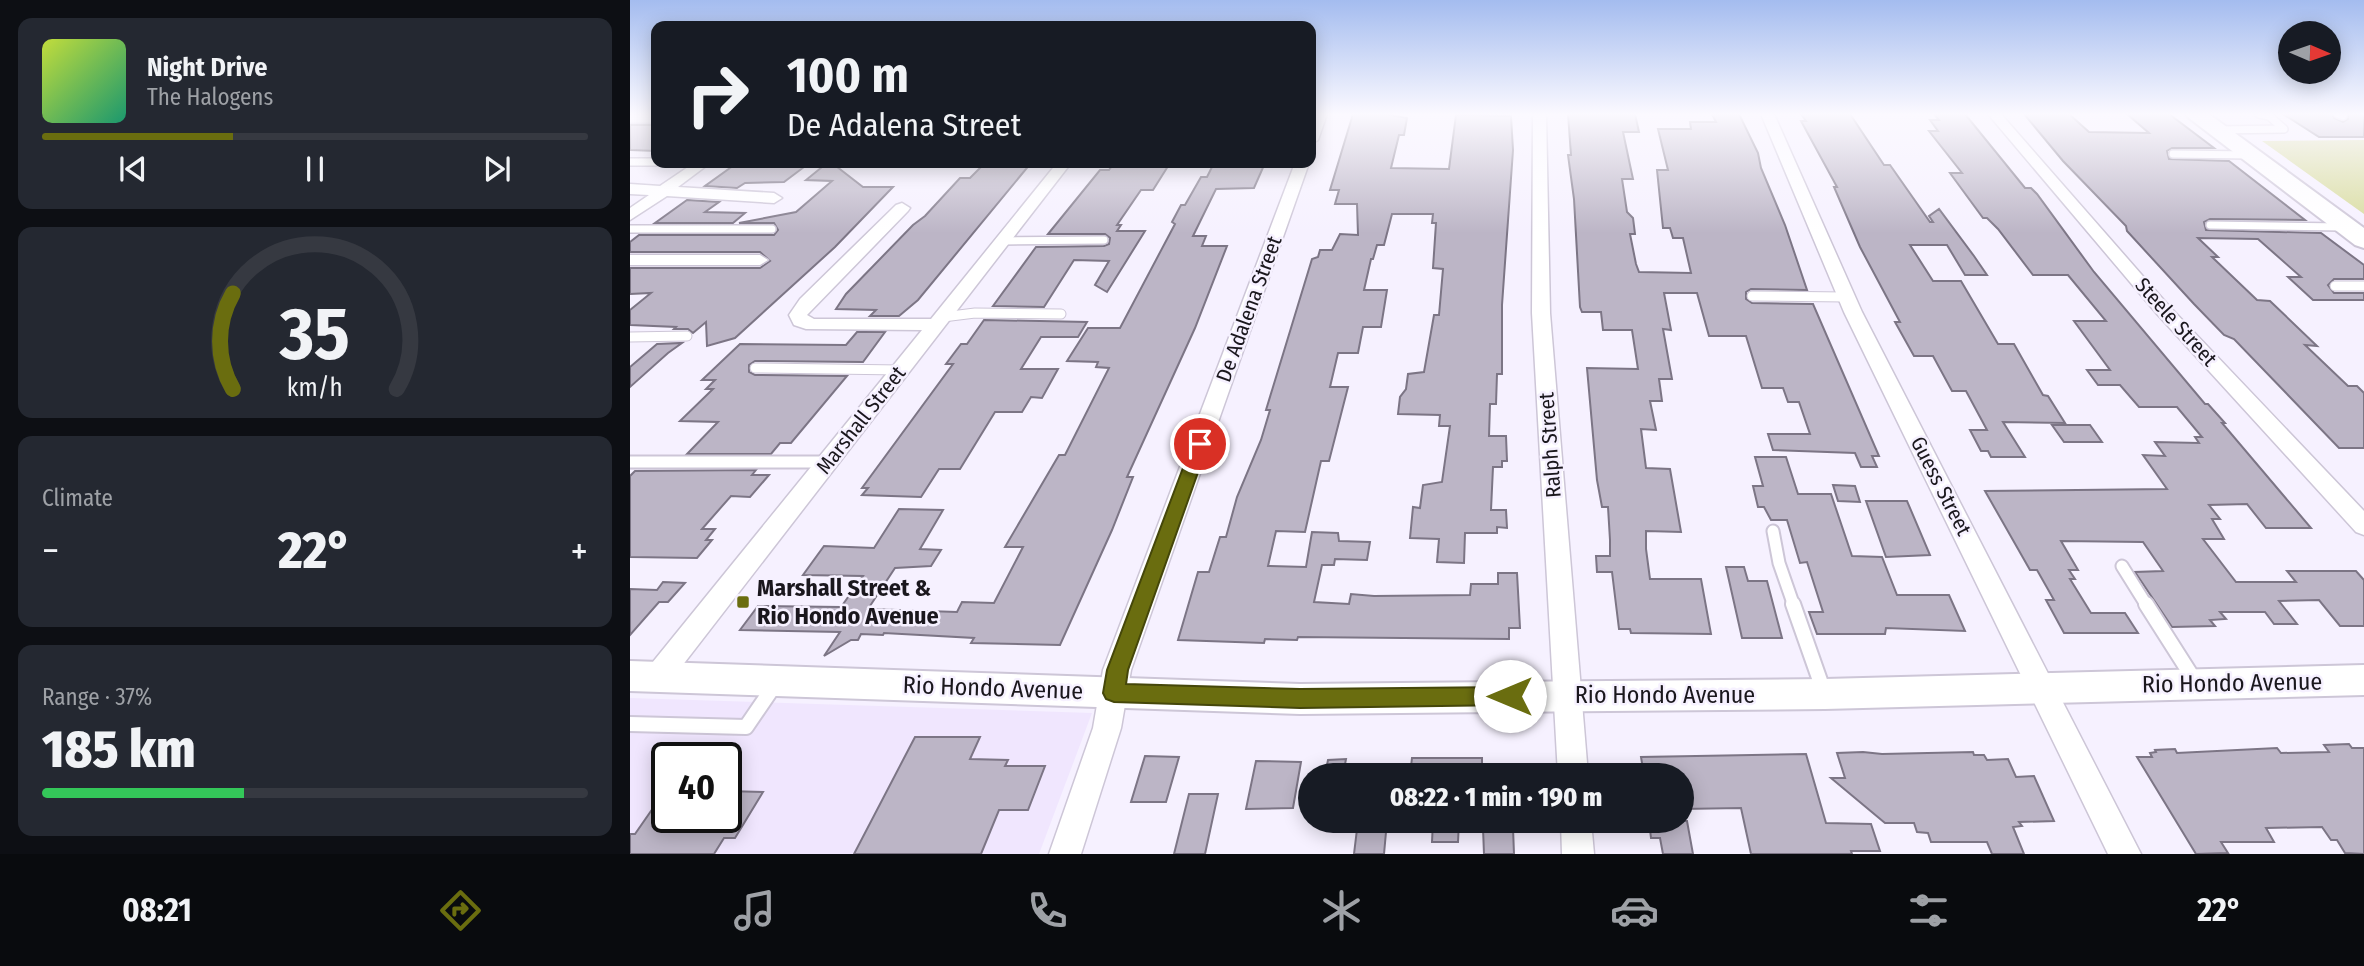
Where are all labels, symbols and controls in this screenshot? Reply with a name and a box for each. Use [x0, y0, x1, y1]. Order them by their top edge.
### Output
north arrow [2278, 21, 2342, 84]
map controls [2278, 21, 2341, 84]
text: 100 m [787, 46, 909, 105]
icon: right [672, 49, 763, 140]
text: Night Drive [147, 52, 267, 83]
text: The Halogens [147, 83, 273, 111]
text: De Adalena Street [787, 106, 1021, 144]
icon: previous [114, 150, 152, 188]
icon: pause [296, 150, 334, 188]
icon: next [478, 150, 516, 188]
street label: De Adalena Street [1211, 232, 1288, 386]
street label: Steele Street [2130, 272, 2223, 372]
text: 35 [279, 291, 350, 378]
street label: Marshall Street [811, 361, 911, 479]
text: km/h [287, 372, 343, 402]
street label: Ralph Street [1533, 391, 1567, 499]
pin [1170, 414, 1230, 474]
icon: arrive [1181, 425, 1219, 463]
street label: Guess Street [1905, 432, 1977, 540]
text: Climate [42, 484, 113, 512]
text: 22° [278, 519, 352, 582]
text: − [42, 528, 59, 574]
text: + [571, 528, 588, 574]
place label: Marshall Street & Rio Hondo Avenue [757, 574, 939, 630]
marker: Marshall Street & Rio Hondo Avenue [735, 594, 751, 610]
position arrow [1473, 659, 1547, 733]
street label: Rio Hondo Avenue [2142, 667, 2322, 699]
street label: Rio Hondo Avenue [902, 671, 1084, 705]
street label: Rio Hondo Avenue [1575, 681, 1755, 709]
text: Range · 37% [42, 683, 152, 711]
text: 185 km [42, 718, 196, 781]
speed limit sign: 40 [651, 742, 742, 833]
text: 08:22 · 1 min · 190 m [1390, 782, 1602, 813]
icon: directions [436, 886, 485, 935]
icon: music [730, 886, 779, 935]
icon: phone [1023, 886, 1072, 935]
icon: climate [1317, 886, 1366, 935]
icon: car [1610, 886, 1659, 935]
icon: filters [1904, 886, 1953, 935]
text: 08:21 [122, 891, 192, 929]
text: 22° [2197, 891, 2242, 929]

